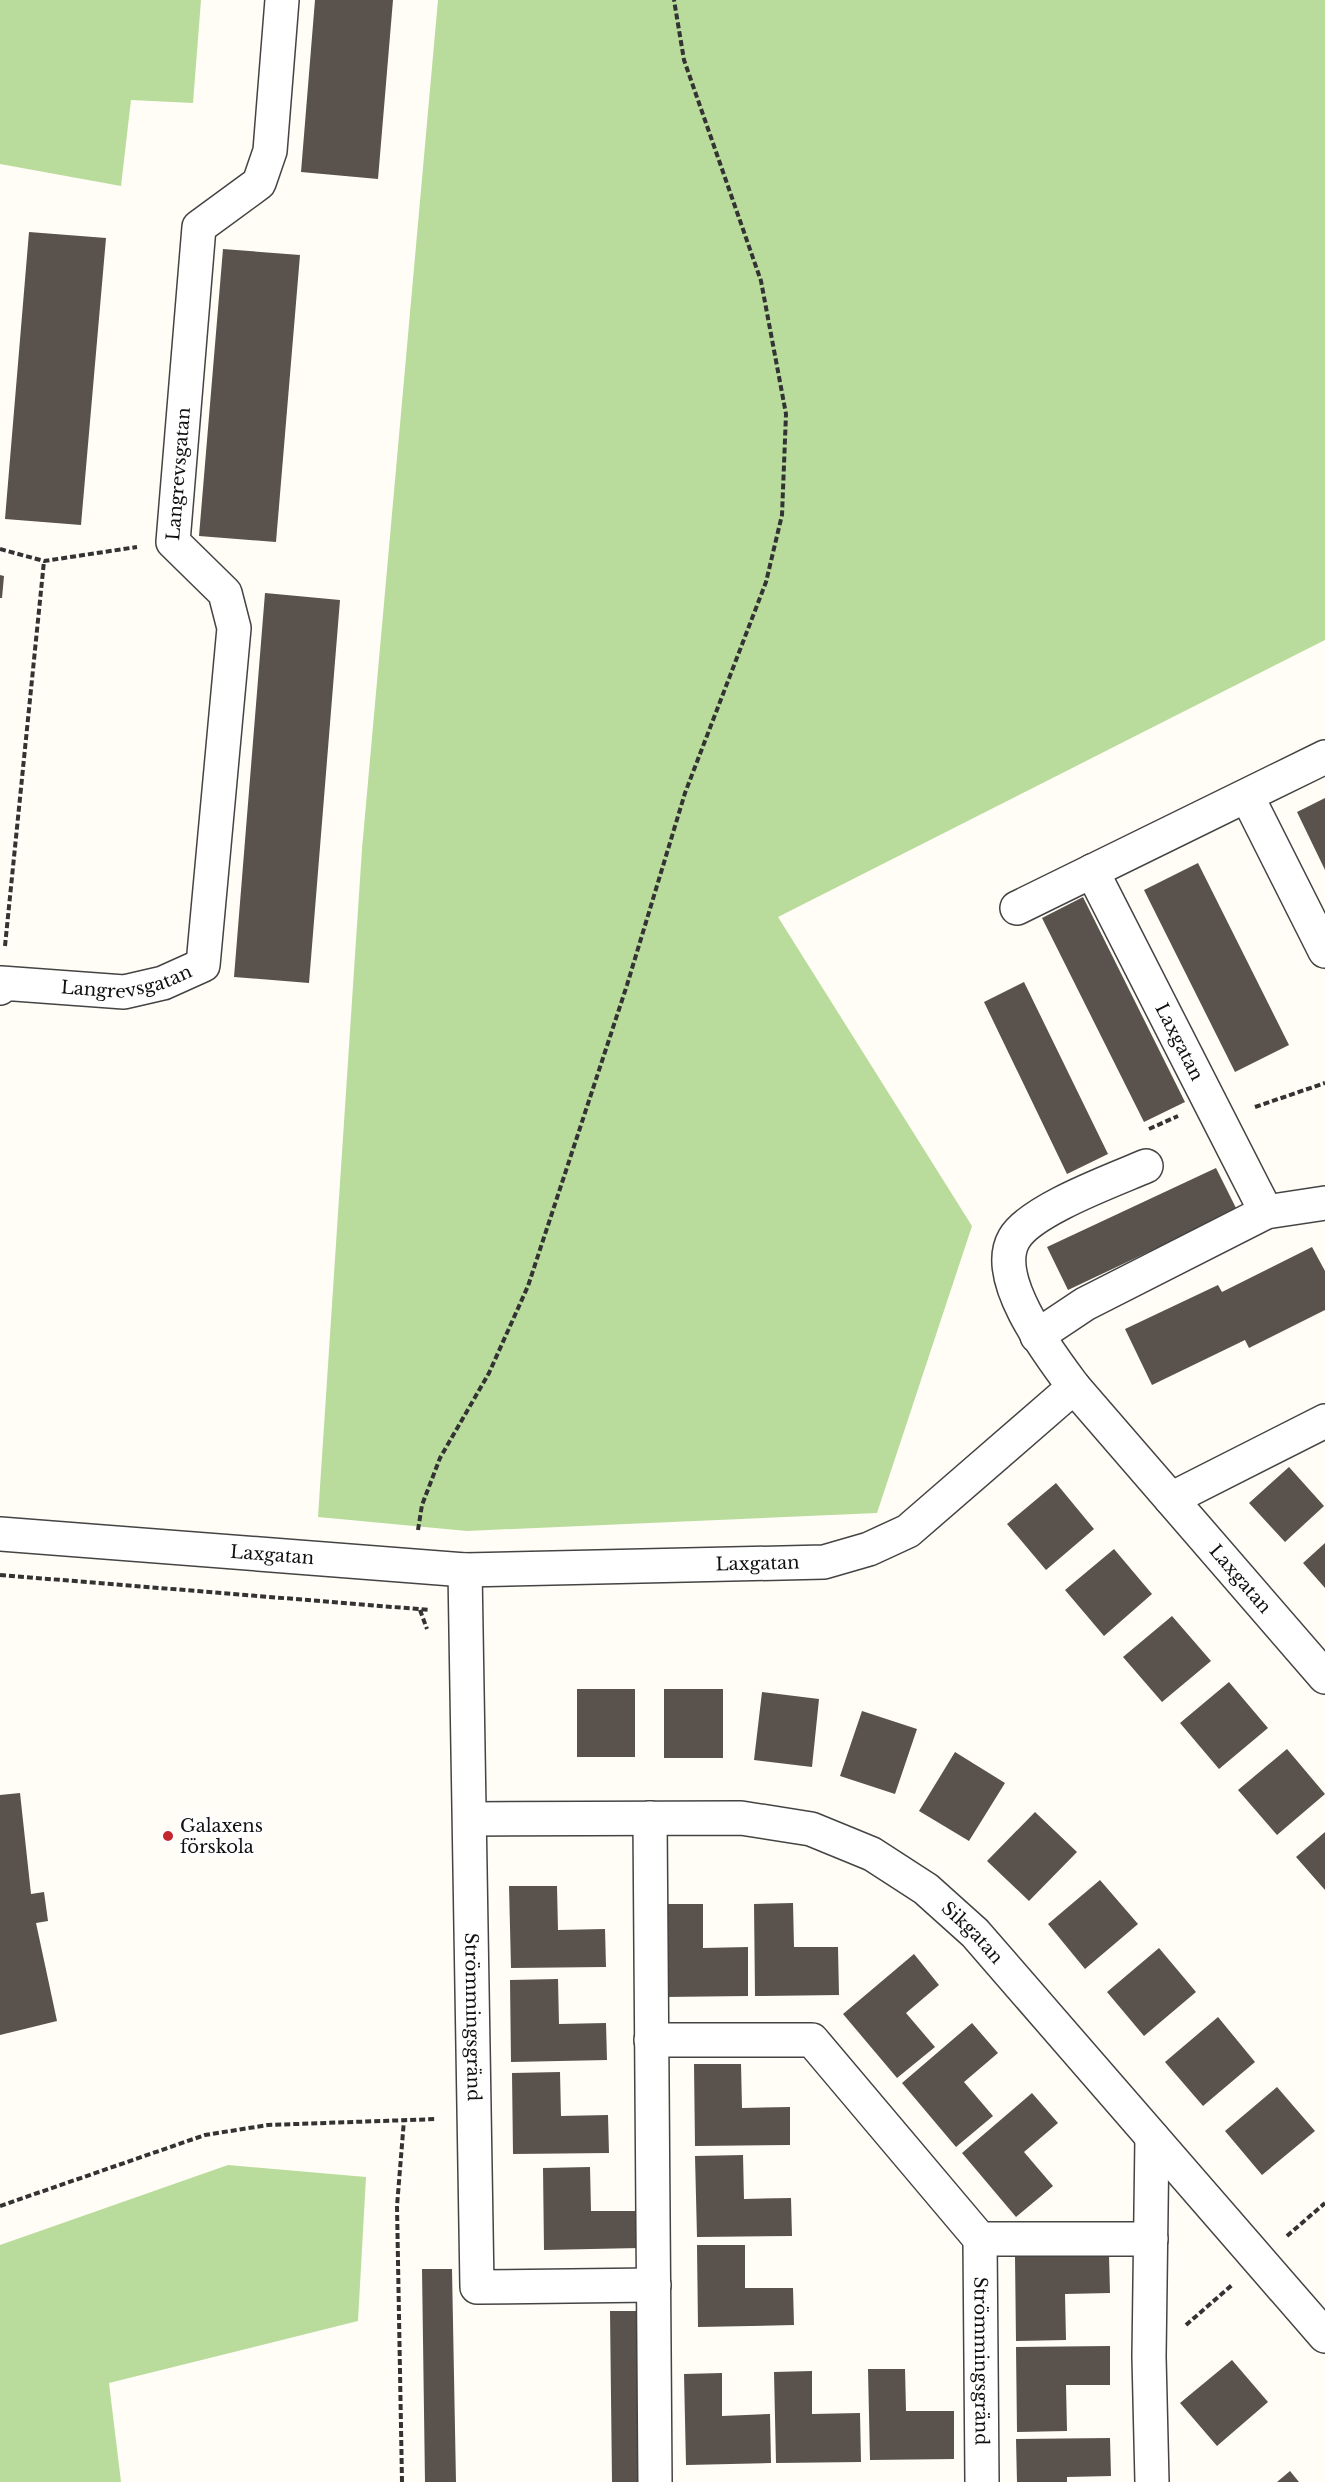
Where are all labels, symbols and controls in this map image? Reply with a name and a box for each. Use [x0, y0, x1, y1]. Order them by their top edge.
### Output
street label: Langrevsgatan [162, 406, 195, 541]
street label: Langrevsgatan [60, 960, 195, 1003]
street label: Laxgatan [1150, 1000, 1208, 1084]
street label: Laxgatan [1204, 1540, 1276, 1618]
street label: Laxgatan [229, 1541, 315, 1569]
street label: Laxgatan [715, 1552, 800, 1575]
place label: Galaxens förskola [180, 1815, 263, 1858]
marker: Galaxens förskola [161, 1829, 175, 1843]
street label: Sikgatan [937, 1897, 1008, 1968]
street label: Strömmingsgränd [460, 1932, 485, 2101]
street label: Strömmingsgränd [969, 2277, 993, 2445]

